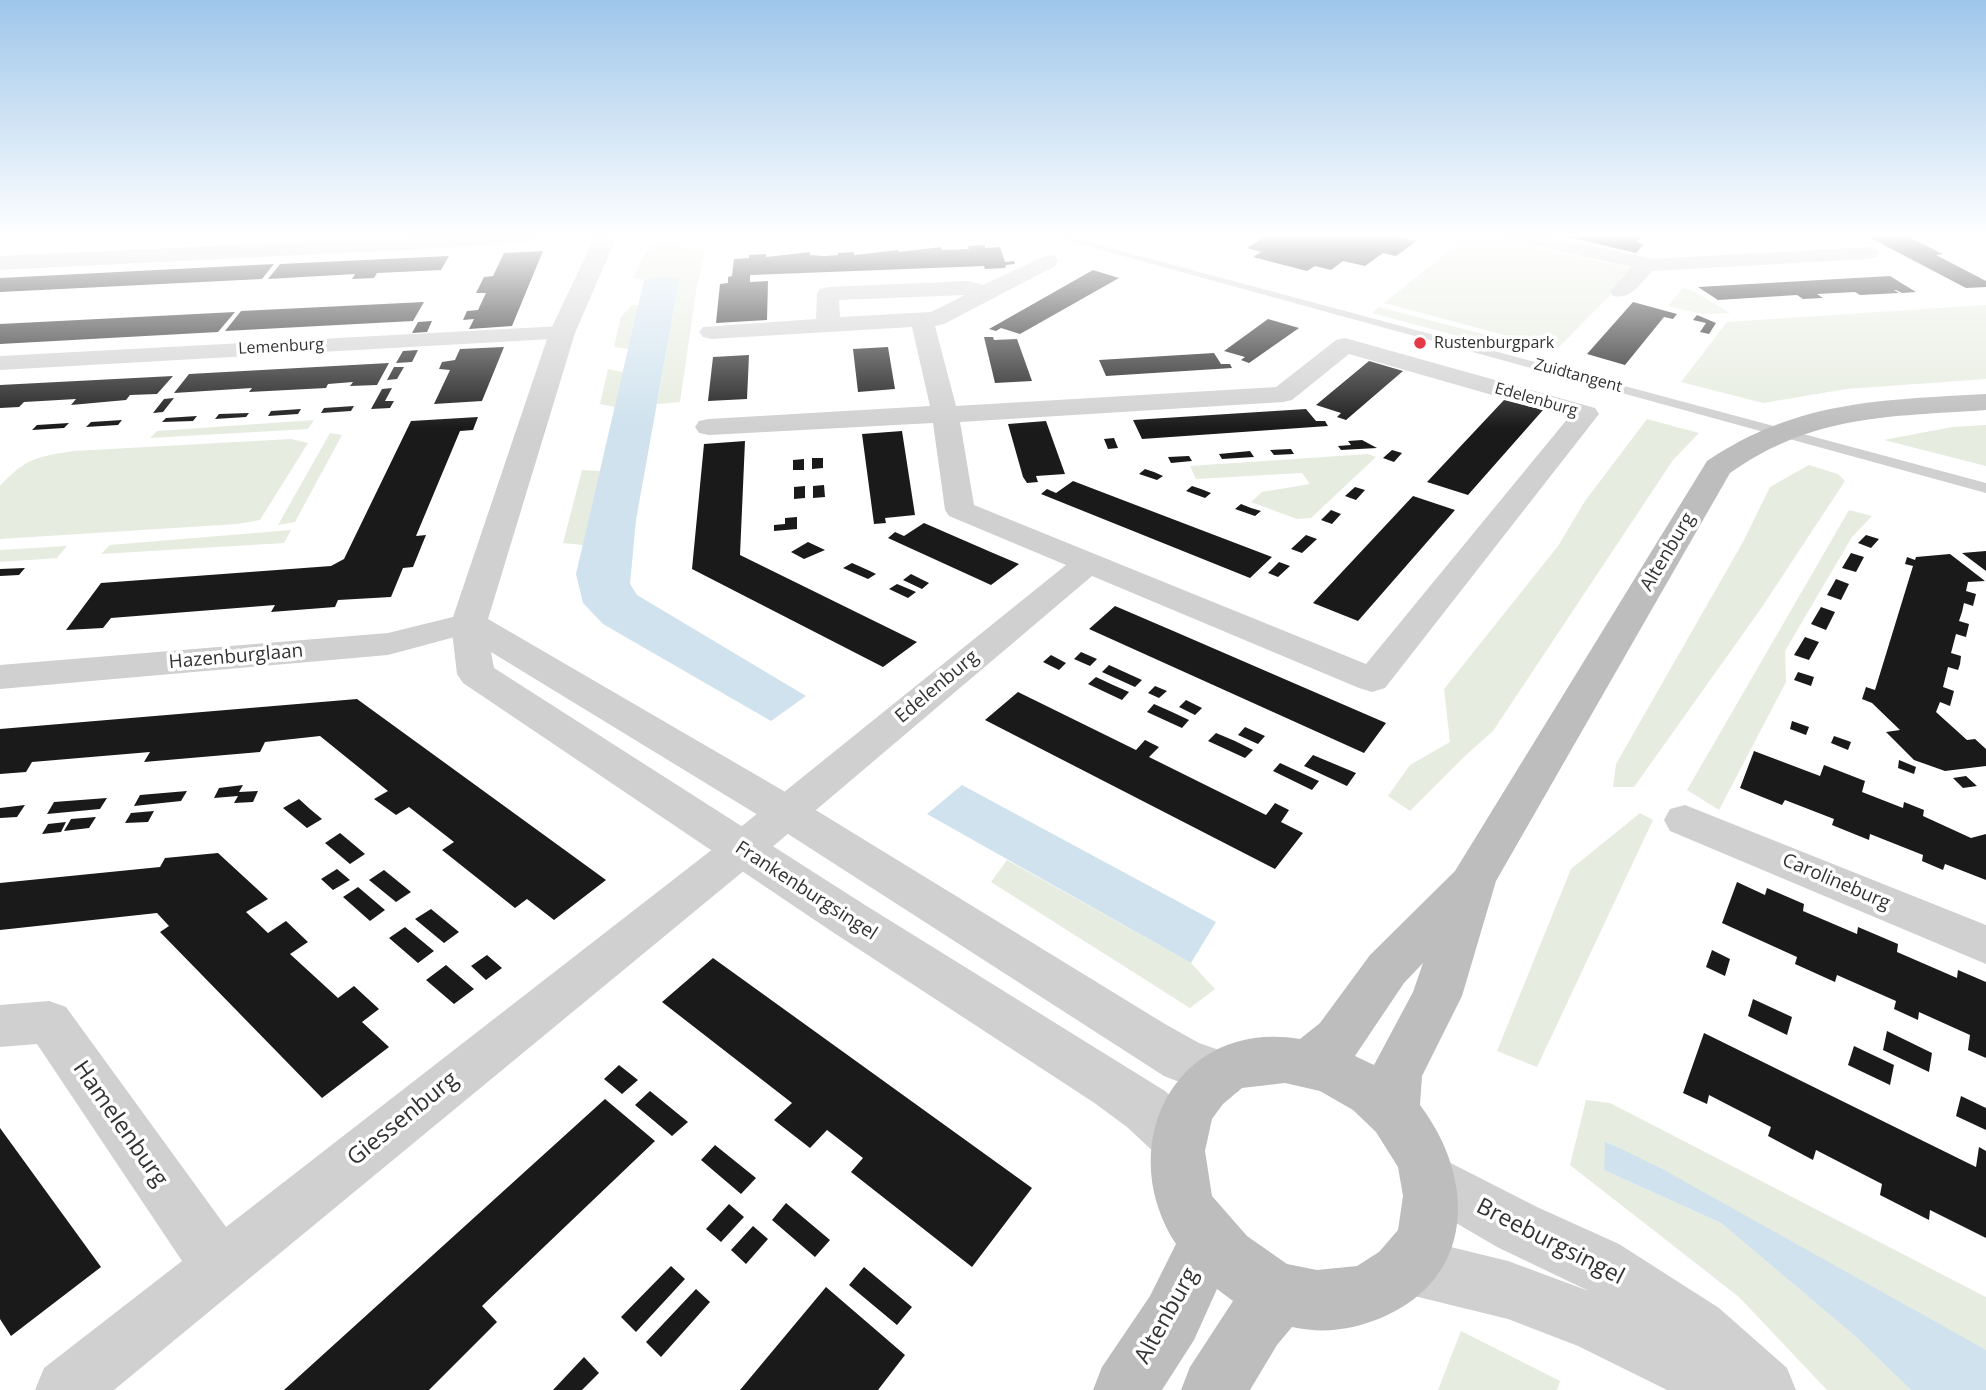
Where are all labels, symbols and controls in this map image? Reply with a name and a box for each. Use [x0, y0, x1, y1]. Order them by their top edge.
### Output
place label: Rustenburgpark [1434, 333, 1554, 353]
street label: Lemenburg [238, 335, 324, 359]
marker: Rustenburgpark [1412, 335, 1428, 351]
street label: Zuidtangent [1532, 355, 1624, 397]
street label: Edelenburg [1492, 379, 1580, 421]
street label: Altenburg [1636, 509, 1700, 595]
street label: Hazenburglaan [168, 640, 304, 674]
street label: Edelenburg [891, 646, 983, 728]
street label: Frankenburgsingel [731, 837, 881, 945]
street label: Carolineburg [1779, 849, 1893, 915]
street label: Hamelenburg [67, 1056, 173, 1192]
street label: Giessenburg [342, 1066, 464, 1172]
street label: Breeburgsingel [1471, 1193, 1629, 1291]
street label: Altenburg [1129, 1263, 1205, 1369]

